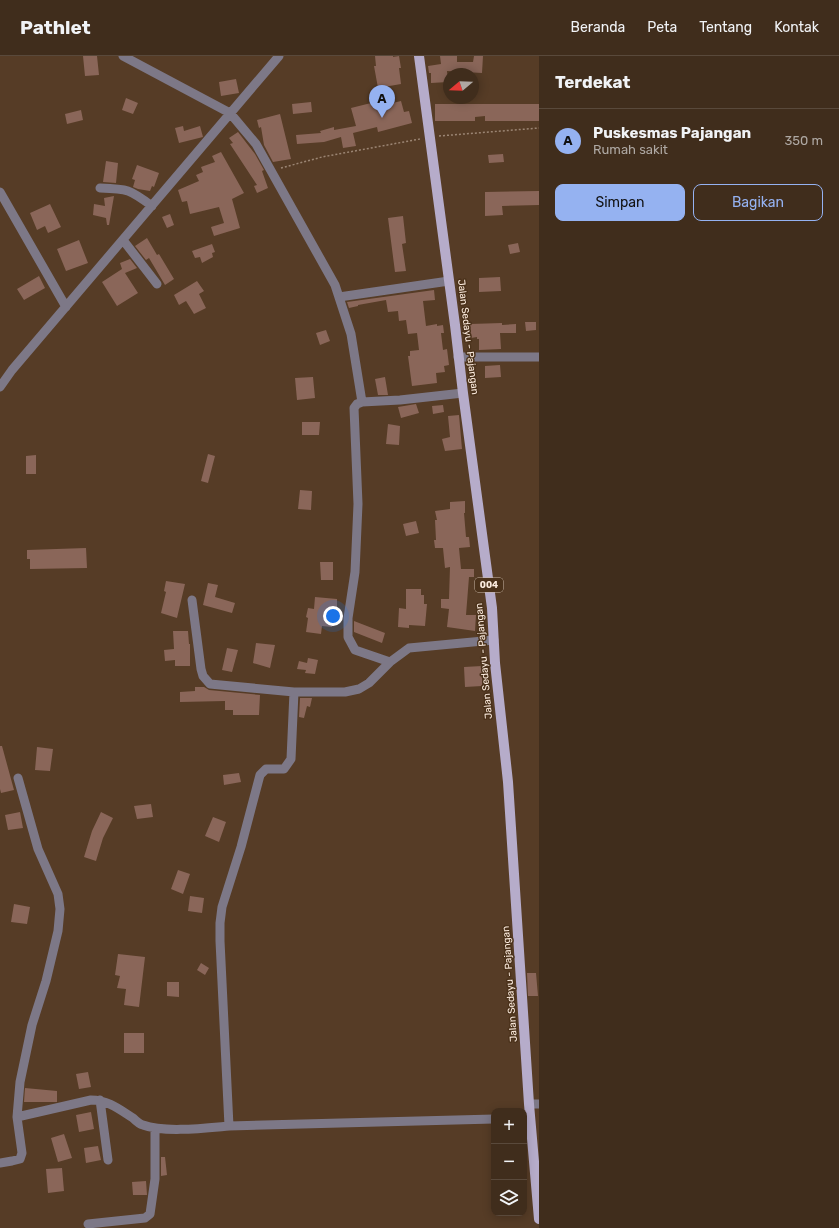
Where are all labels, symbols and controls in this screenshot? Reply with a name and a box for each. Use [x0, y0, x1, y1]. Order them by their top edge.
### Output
text: Pathlet [20, 16, 91, 39]
text: Beranda [571, 19, 625, 36]
text: Peta [647, 19, 677, 36]
text: Tentang [699, 19, 752, 36]
text: Kontak [774, 19, 819, 36]
north arrow [443, 68, 479, 104]
text: Terdekat [555, 72, 630, 92]
pin: A [369, 85, 395, 118]
text: Puskesmas Pajangan [593, 124, 751, 142]
text: A [563, 133, 573, 148]
text: 350 m [784, 133, 823, 148]
text: Rumah sakit [593, 142, 668, 157]
button: Simpan [555, 184, 685, 221]
button: Bagikan [693, 184, 823, 221]
street label: Jalan Sedayu - Pajangan [455, 279, 481, 395]
road number: 004 [475, 578, 503, 592]
street label: Jalan Sedayu - Pajangan [473, 603, 495, 719]
your location [323, 606, 343, 626]
street label: Jalan Sedayu - Pajangan [500, 926, 520, 1042]
map controls [491, 1108, 527, 1216]
button: + [491, 1108, 527, 1144]
button: − [491, 1144, 527, 1180]
button: layers [491, 1180, 527, 1216]

